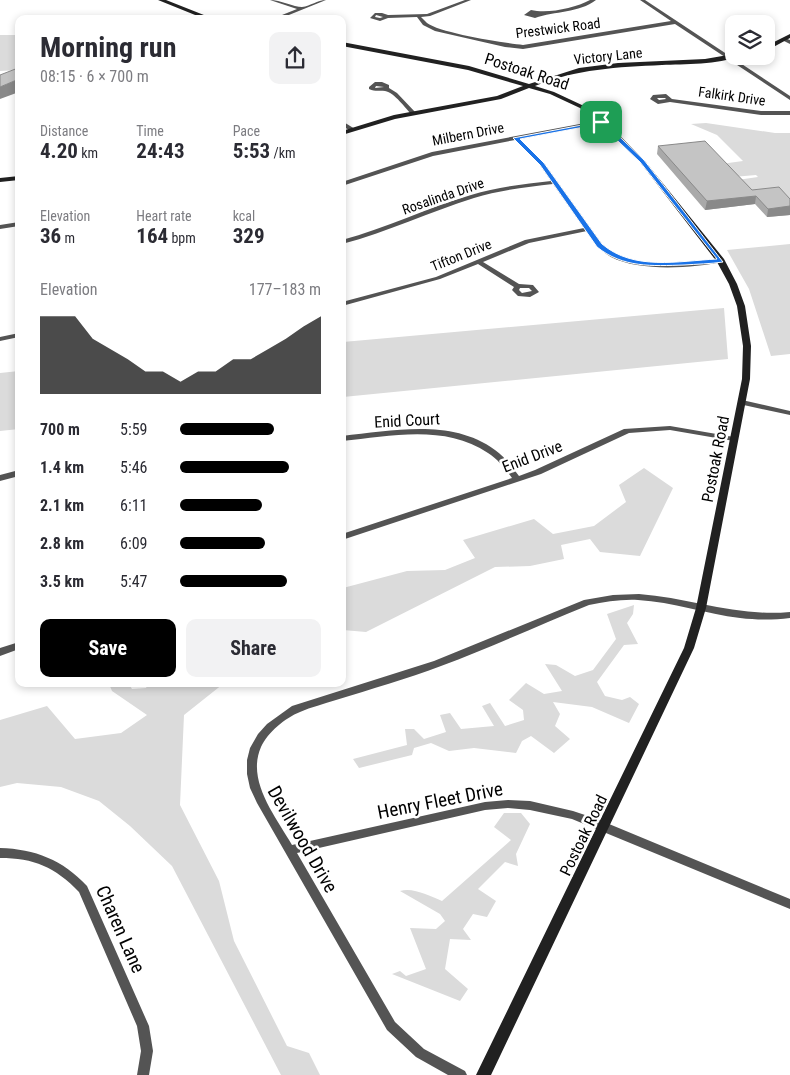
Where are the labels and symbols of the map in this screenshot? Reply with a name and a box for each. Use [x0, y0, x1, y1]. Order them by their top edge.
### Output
street label: Prestwick Road [515, 15, 601, 41]
street label: Victory Lane [573, 44, 643, 68]
street label: Postoak Road [482, 49, 571, 94]
street label: Falkirk Drive [697, 83, 767, 109]
pin [580, 101, 622, 143]
street label: Milbern Drive [431, 119, 506, 149]
street label: Rosalinda Drive [400, 174, 486, 217]
street label: Tifton Drive [428, 235, 494, 274]
street label: Enid Court [374, 409, 441, 432]
street label: Postoak Road [698, 414, 733, 504]
street label: Enid Drive [499, 436, 565, 477]
street label: Henry Fleet Drive [375, 777, 505, 824]
street label: Devilwood Drive [263, 782, 342, 897]
street label: Postoak Road [556, 792, 611, 879]
street label: Charen Lane [91, 882, 150, 977]

